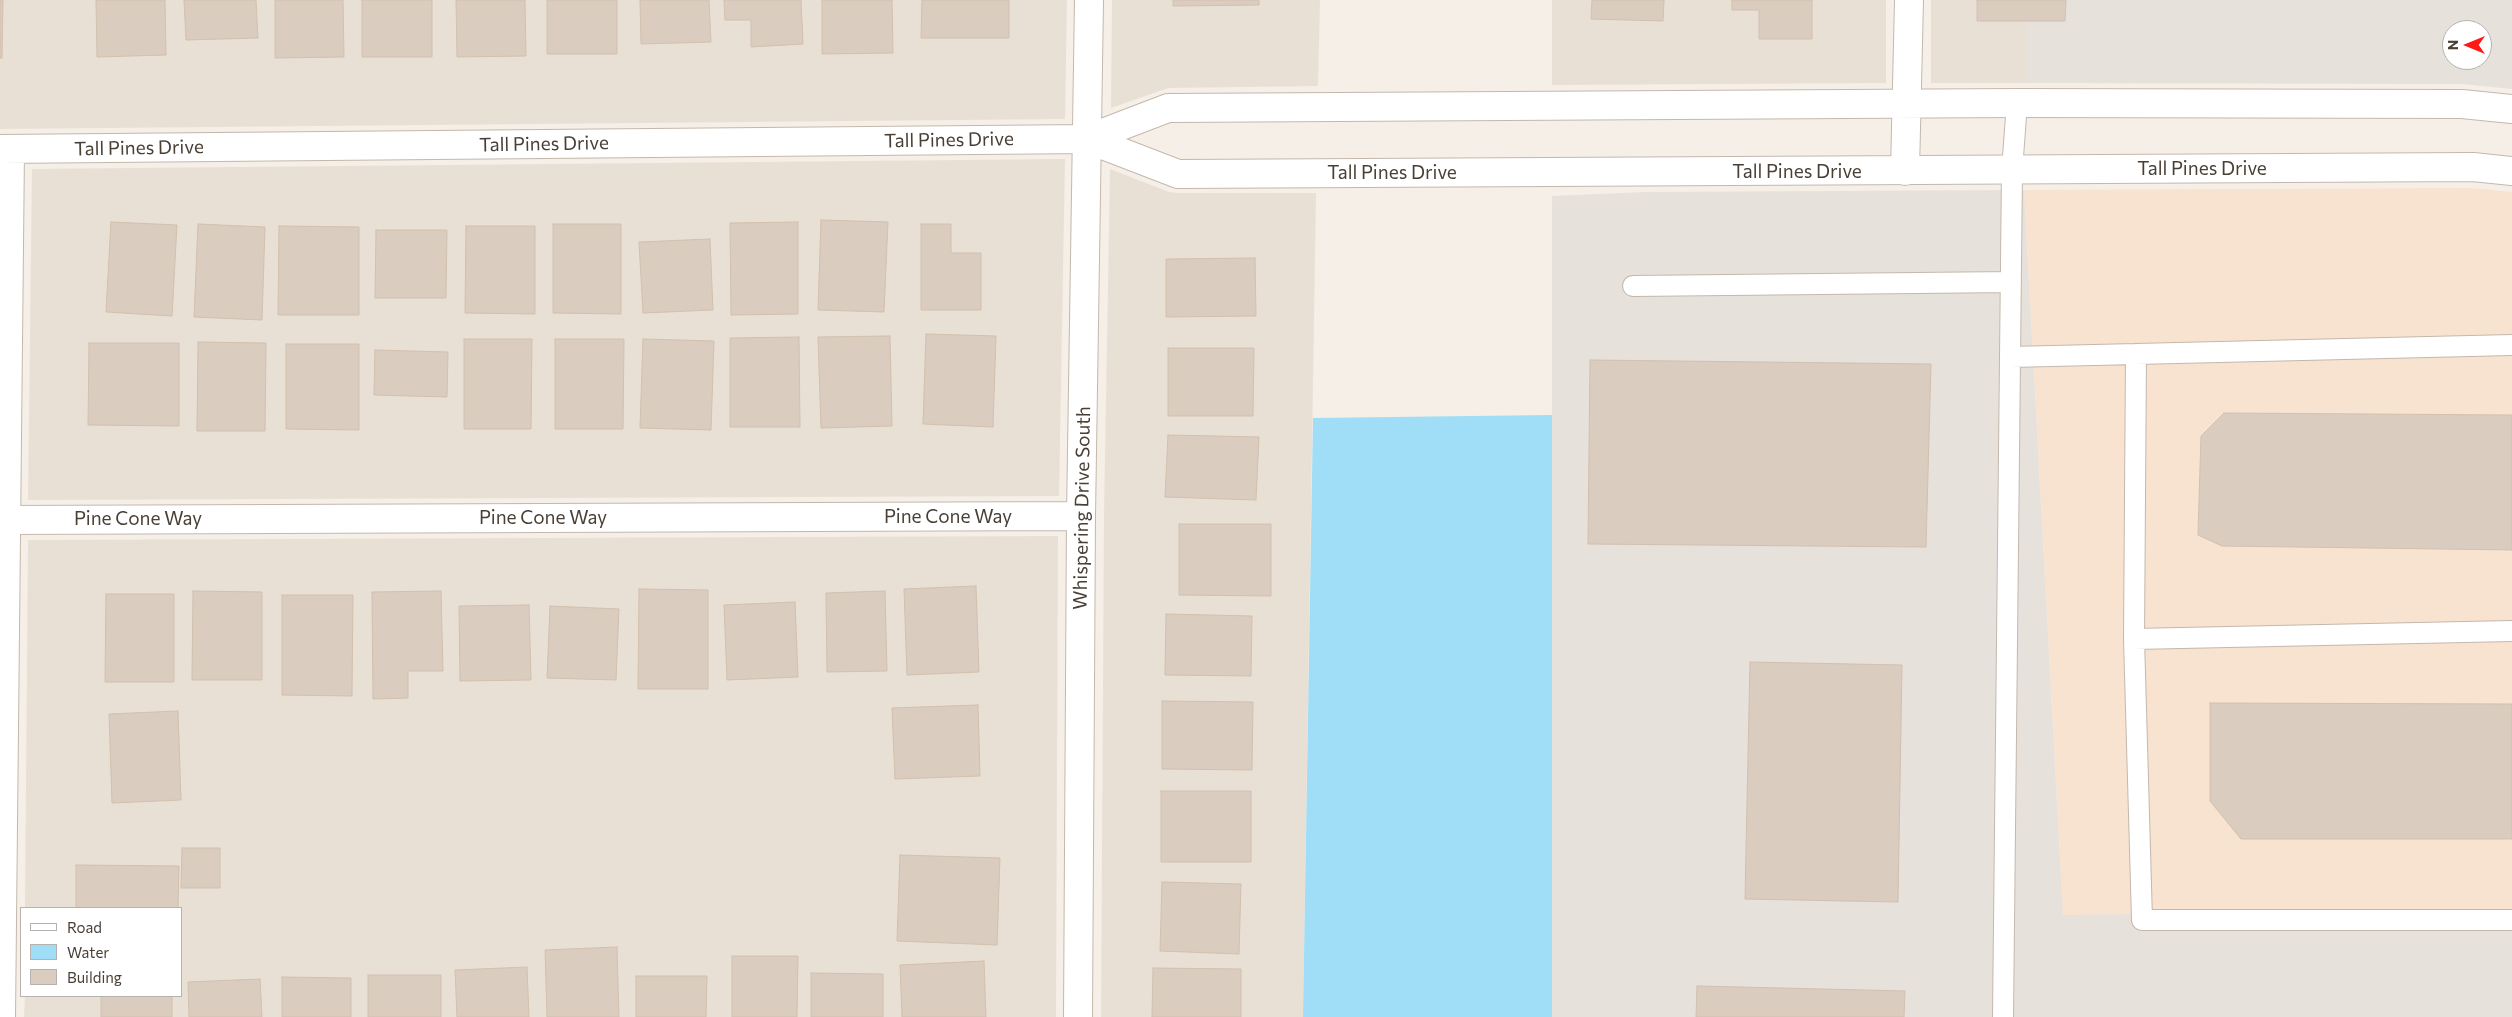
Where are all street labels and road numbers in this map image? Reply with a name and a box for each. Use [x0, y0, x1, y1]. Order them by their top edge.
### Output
street label: Tall Pines Drive [884, 127, 1014, 153]
street label: Tall Pines Drive [479, 131, 609, 157]
street label: Tall Pines Drive [74, 135, 204, 161]
street label: Tall Pines Drive [2137, 158, 2267, 180]
street label: Tall Pines Drive [1732, 161, 1862, 183]
street label: Tall Pines Drive [1327, 162, 1457, 184]
street label: Whispering Drive South [1069, 406, 1095, 610]
street label: Pine Cone Way [884, 506, 1012, 528]
street label: Pine Cone Way [479, 507, 607, 529]
street label: Pine Cone Way [74, 508, 202, 530]

